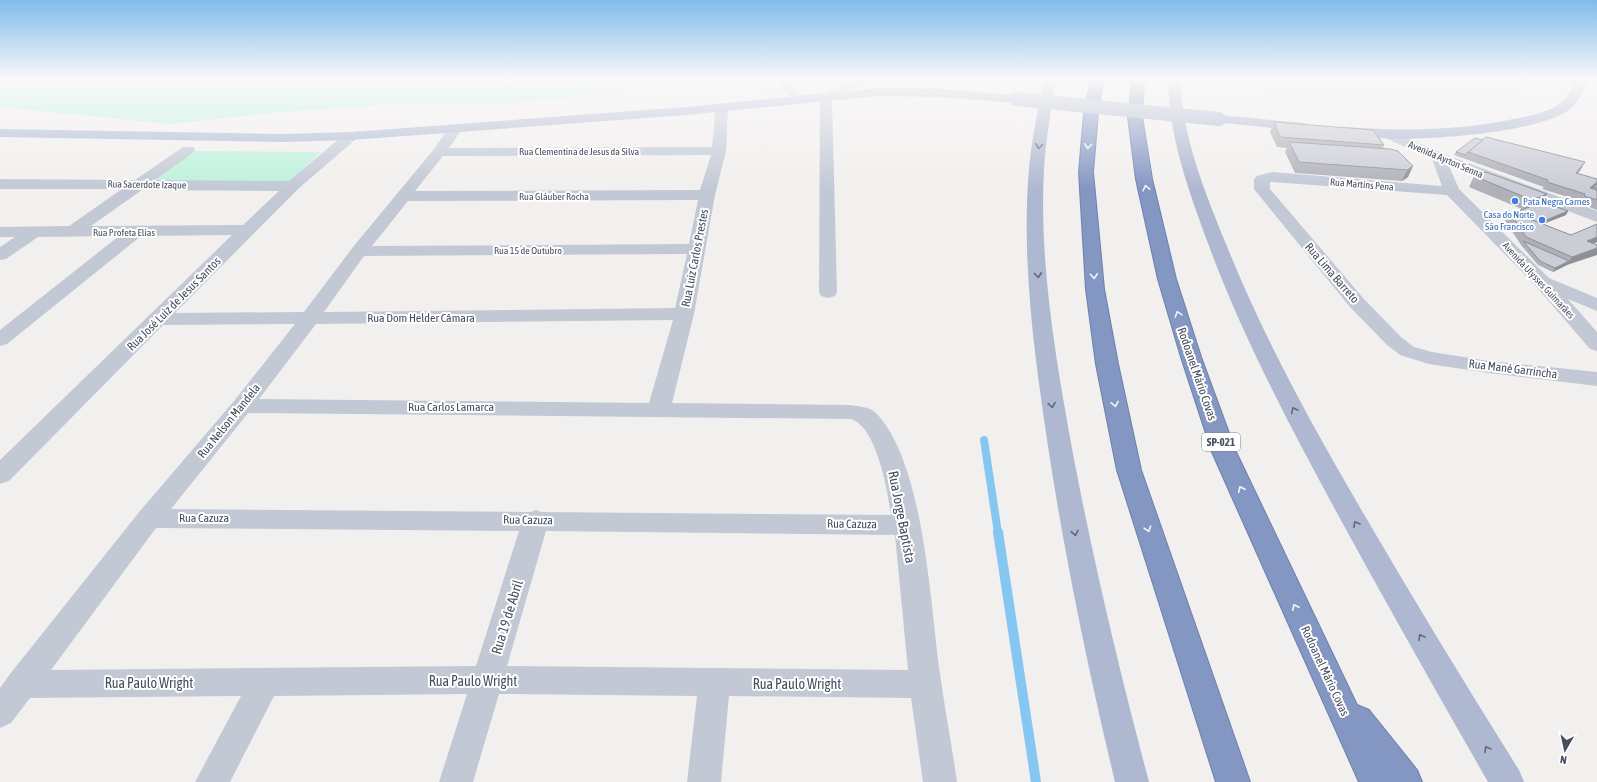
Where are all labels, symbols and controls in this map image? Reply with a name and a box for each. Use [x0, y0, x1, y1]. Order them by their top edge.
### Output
street label: Avenida Ayrton Senna [1407, 139, 1485, 180]
one-way arrow [1034, 143, 1043, 149]
one-way arrow [1084, 143, 1093, 149]
street label: Rua Clementina de Jesus da Silva [519, 146, 639, 157]
street label: Rua Martins Pena [1330, 176, 1395, 193]
street label: Rua Sacerdote Izaque [107, 178, 187, 191]
one-way arrow [1142, 185, 1150, 191]
street label: Rua Gláuber Rocha [519, 191, 589, 202]
marker: Pata Negra Carnes [1510, 196, 1520, 206]
place label: Pata Negra Carnes [1523, 196, 1590, 207]
street label: Rua Luiz Carlos Prestes [679, 208, 711, 308]
place label: Casa do Norte São Francisco [1484, 209, 1534, 232]
marker: Casa do Norte São Francisco [1537, 215, 1547, 225]
street label: Rua Profeta Elias [93, 227, 155, 238]
street label: Rua Lima Barreto [1302, 240, 1362, 306]
street label: Avenida Ulysses Guimarães [1500, 240, 1577, 321]
street label: Rua 15 de Outubro [494, 245, 562, 256]
street label: Rua José Luiz de Jesus Santos [124, 254, 224, 354]
one-way arrow [1033, 272, 1042, 278]
one-way arrow [1090, 273, 1099, 279]
street label: Rua Dom Helder Câmara [367, 311, 475, 325]
one-way arrow [1174, 311, 1183, 318]
street label: Rodoanel Mário Covas [1175, 326, 1219, 422]
street label: Rua Mané Garrincha [1468, 357, 1558, 381]
street label: Rua Nelson Mandela [195, 381, 263, 461]
street label: Rua Carlos Lamarca [408, 400, 494, 414]
one-way arrow [1048, 401, 1056, 408]
one-way arrow [1111, 401, 1119, 407]
one-way arrow [1291, 407, 1299, 414]
road number: SP-021 [1202, 433, 1240, 451]
street label: Rua Jorge Baptista [885, 470, 919, 564]
one-way arrow [1238, 485, 1246, 493]
street label: Rua Cazuza [179, 511, 229, 525]
street label: Rua Cazuza [503, 513, 553, 527]
street label: Rua Cazuza [827, 517, 877, 531]
one-way arrow [1354, 521, 1361, 528]
one-way arrow [1143, 526, 1152, 533]
one-way arrow [1071, 529, 1079, 536]
street label: Rua 19 de Abril [488, 578, 526, 656]
one-way arrow [1292, 604, 1300, 611]
street label: Rodoanel Mário Covas [1298, 624, 1352, 718]
one-way arrow [1419, 634, 1426, 641]
street label: Rua Paulo Wright [429, 673, 517, 689]
street label: Rua Paulo Wright [105, 675, 193, 691]
street label: Rua Paulo Wright [753, 676, 841, 692]
north arrow [1545, 730, 1585, 770]
one-way arrow [1485, 746, 1492, 753]
text: N [1559, 753, 1568, 766]

